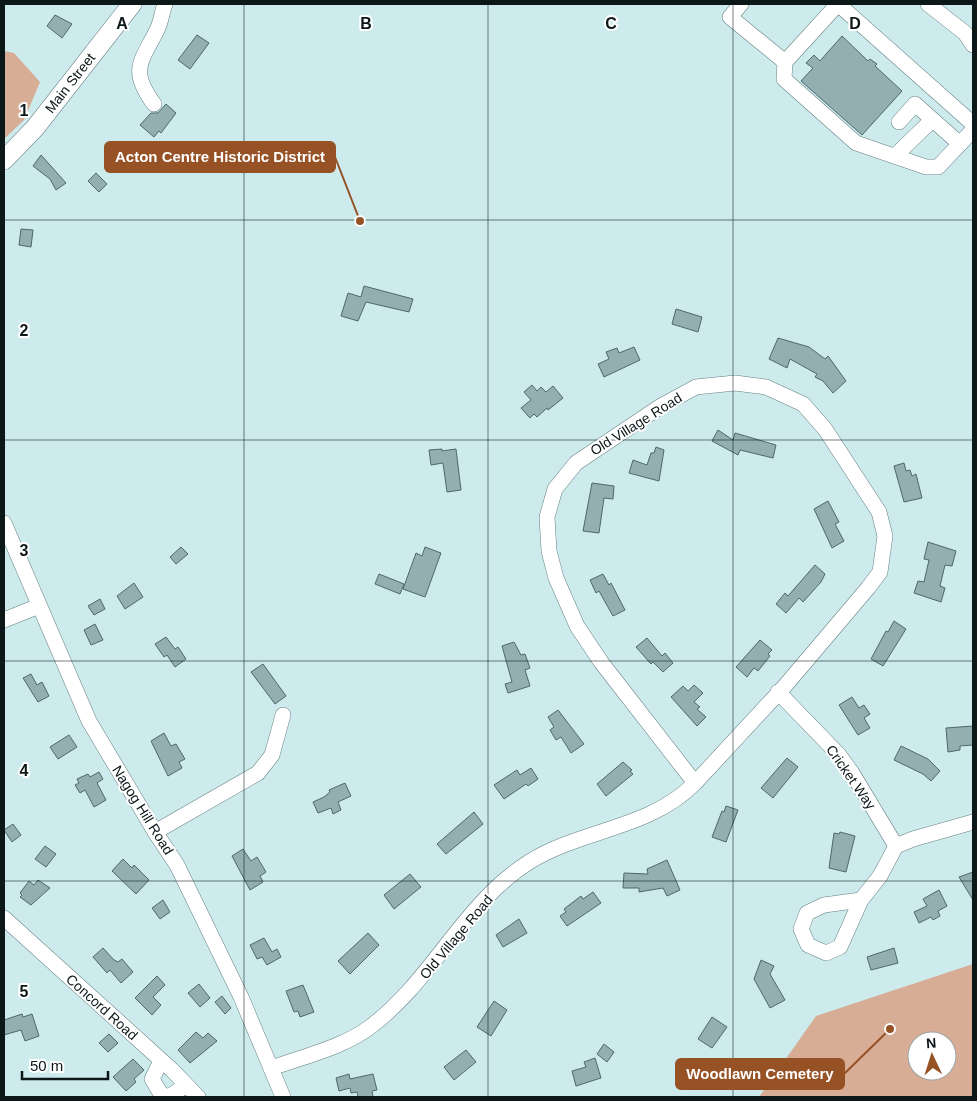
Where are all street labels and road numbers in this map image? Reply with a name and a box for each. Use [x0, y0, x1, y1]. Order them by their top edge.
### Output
street label: Main Street [42, 50, 98, 116]
street label: Old Village Road [587, 389, 685, 459]
street label: Cricket Way [823, 742, 879, 812]
street label: Nagog Hill Road [109, 763, 177, 857]
street label: Old Village Road [416, 892, 496, 982]
street label: Concord Road [63, 971, 141, 1043]

